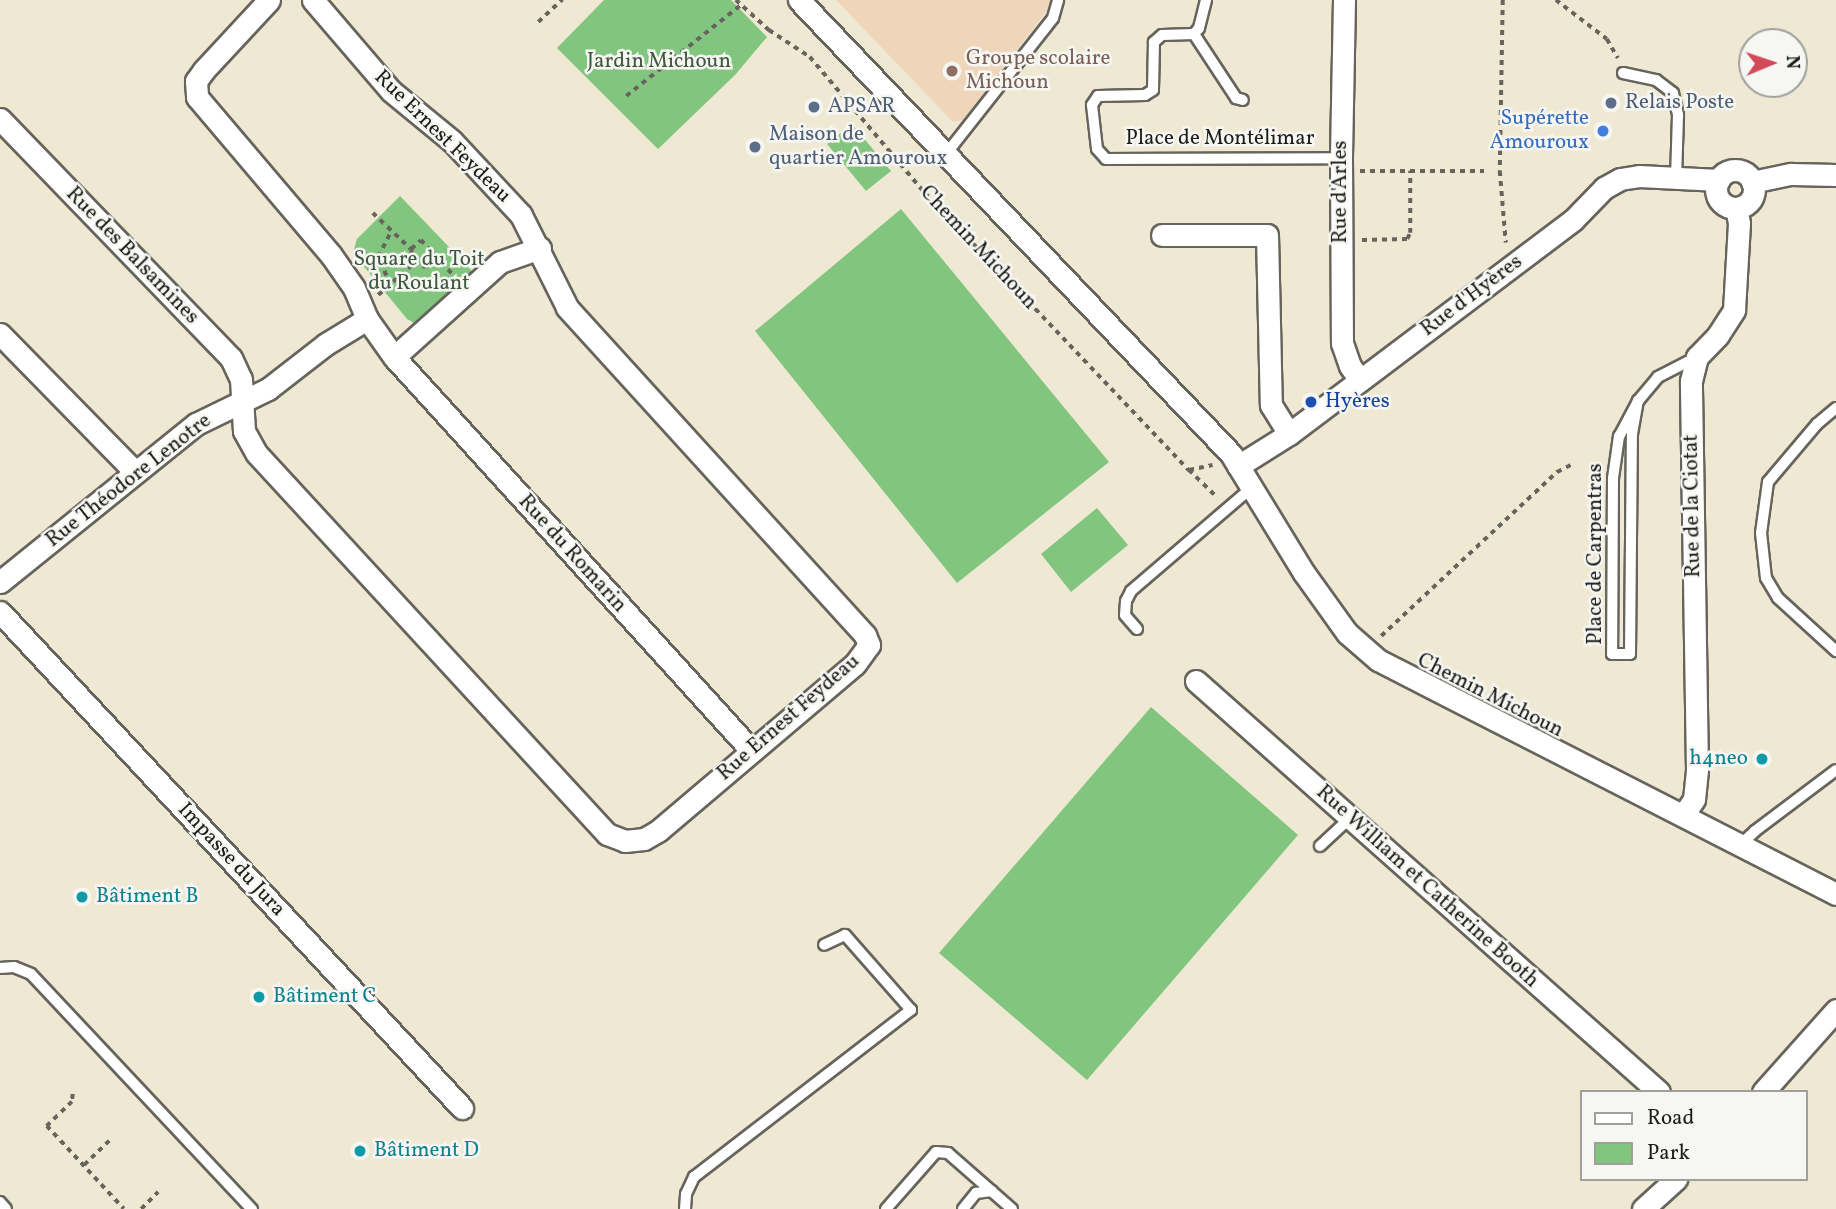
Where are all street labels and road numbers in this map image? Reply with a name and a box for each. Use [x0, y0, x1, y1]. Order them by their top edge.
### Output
street label: Rue Ernest Feydeau [368, 65, 516, 209]
street label: Place de Montélimar [1126, 126, 1314, 152]
street label: Rue d'Arles [1328, 140, 1354, 244]
street label: Chemin Michoun [914, 181, 1042, 315]
street label: Rue des Balsamines [60, 182, 204, 330]
street label: Rue d'Hyères [1416, 250, 1528, 342]
street label: Rue Théodore Lenotre [41, 408, 217, 554]
street label: Rue de la Ciotat [1679, 434, 1707, 578]
street label: Place de Carpentras [1583, 463, 1609, 645]
street label: Rue du Romarin [512, 490, 632, 618]
street label: Chemin Michoun [1413, 648, 1567, 744]
street label: Rue Ernest Feydeau [713, 649, 865, 787]
street label: Rue William et Catherine Booth [1310, 780, 1544, 994]
street label: Impasse du Jura [172, 798, 290, 922]

